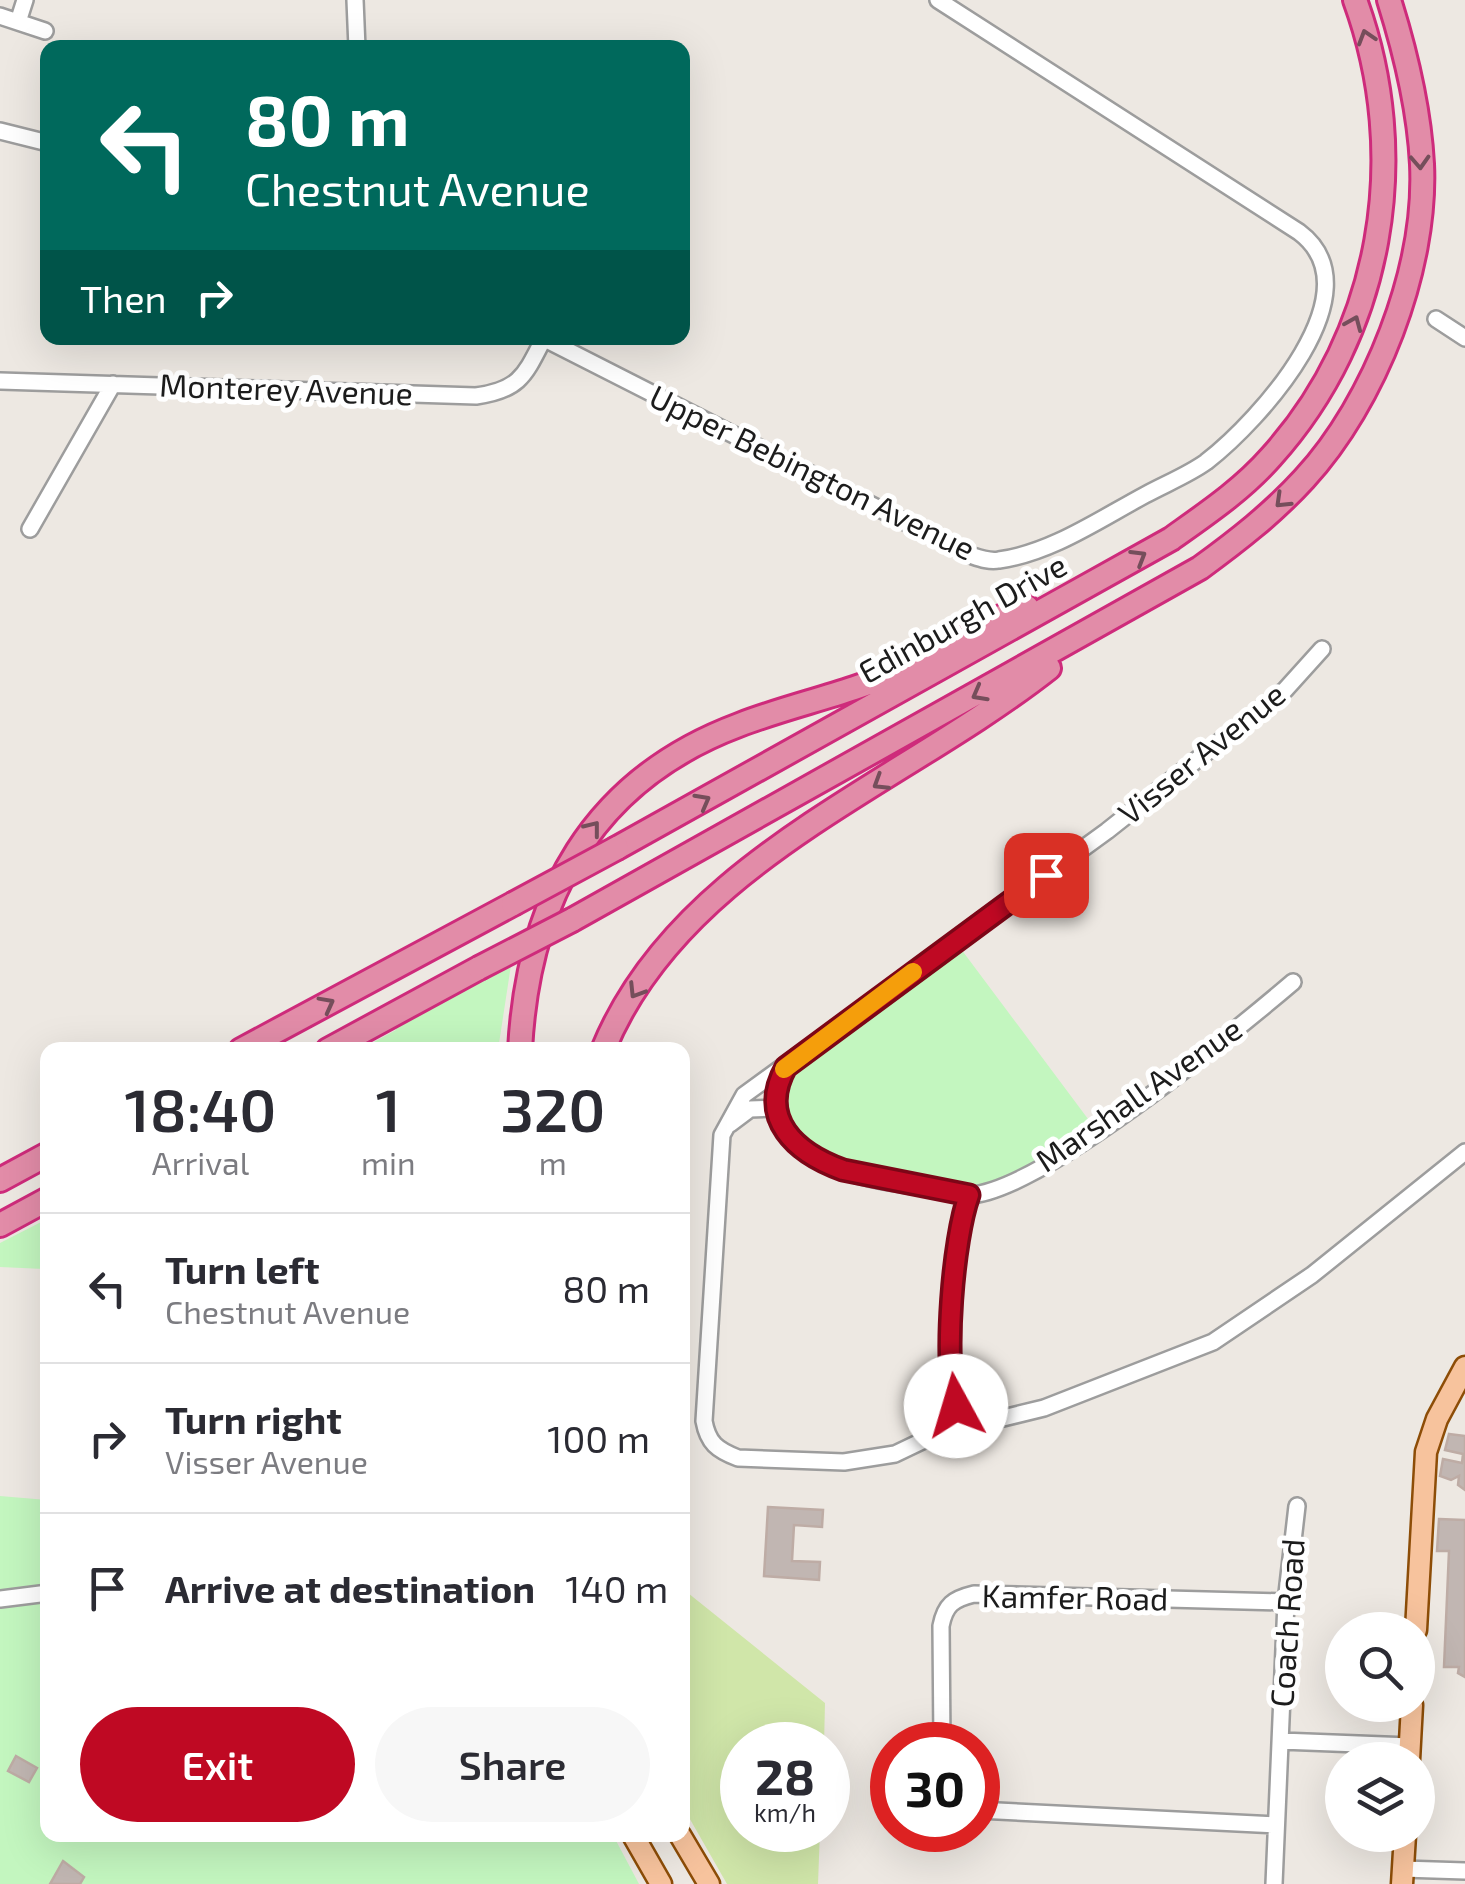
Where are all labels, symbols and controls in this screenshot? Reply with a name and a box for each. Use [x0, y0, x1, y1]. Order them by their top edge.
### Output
one-way arrow [1357, 29, 1378, 46]
text: 80 m [245, 76, 410, 160]
icon: left [80, 80, 210, 210]
one-way arrow [1409, 154, 1430, 170]
text: Chestnut Avenue [245, 161, 590, 215]
icon: right [187, 270, 242, 325]
text: Then [80, 275, 167, 321]
one-way arrow [1342, 315, 1362, 332]
street label: Monterey Avenue [159, 365, 413, 411]
street label: Upper Bebington Avenue [644, 376, 982, 567]
one-way arrow [1275, 489, 1293, 507]
street label: Edinburgh Drive [852, 545, 1072, 690]
one-way arrow [1128, 550, 1146, 569]
street label: Visser Avenue [1110, 674, 1292, 831]
one-way arrow [972, 682, 990, 701]
one-way arrow [873, 771, 891, 790]
one-way arrow [692, 793, 710, 813]
one-way arrow [581, 821, 598, 839]
pin [1004, 833, 1089, 918]
icon: arrive [1019, 848, 1074, 903]
one-way arrow [629, 981, 648, 999]
one-way arrow [316, 997, 334, 1016]
street label: Marshall Avenue [1028, 1008, 1248, 1179]
text: 18:40 [125, 1072, 276, 1144]
text: 1 [376, 1072, 401, 1144]
text: 320 [500, 1072, 605, 1144]
text: Arrival [152, 1143, 249, 1181]
text: min [361, 1143, 416, 1181]
text: m [539, 1143, 567, 1181]
text: Turn left [165, 1246, 320, 1292]
icon: left [80, 1261, 135, 1316]
text: 80 m [562, 1265, 650, 1311]
text: Chestnut Avenue [165, 1292, 410, 1330]
position arrow [904, 1354, 1008, 1458]
text: Turn right [165, 1396, 342, 1442]
icon: right [80, 1411, 135, 1466]
text: 100 m [547, 1415, 650, 1461]
text: Visser Avenue [165, 1442, 368, 1480]
street label: Coach Road [1261, 1537, 1311, 1709]
icon: arrive [80, 1561, 135, 1616]
text: Arrive at destination [165, 1565, 535, 1611]
text: 140 m [565, 1565, 668, 1611]
street label: Kamfer Road [981, 1575, 1169, 1617]
map controls [1325, 1612, 1435, 1852]
button: search [1325, 1612, 1435, 1722]
button: Exit [80, 1707, 355, 1822]
button: Share [375, 1707, 650, 1822]
speed limit sign: 30 [870, 1722, 1000, 1852]
button: layers [1325, 1742, 1435, 1852]
text: 28 [755, 1745, 815, 1805]
text: km/h [754, 1797, 816, 1827]

